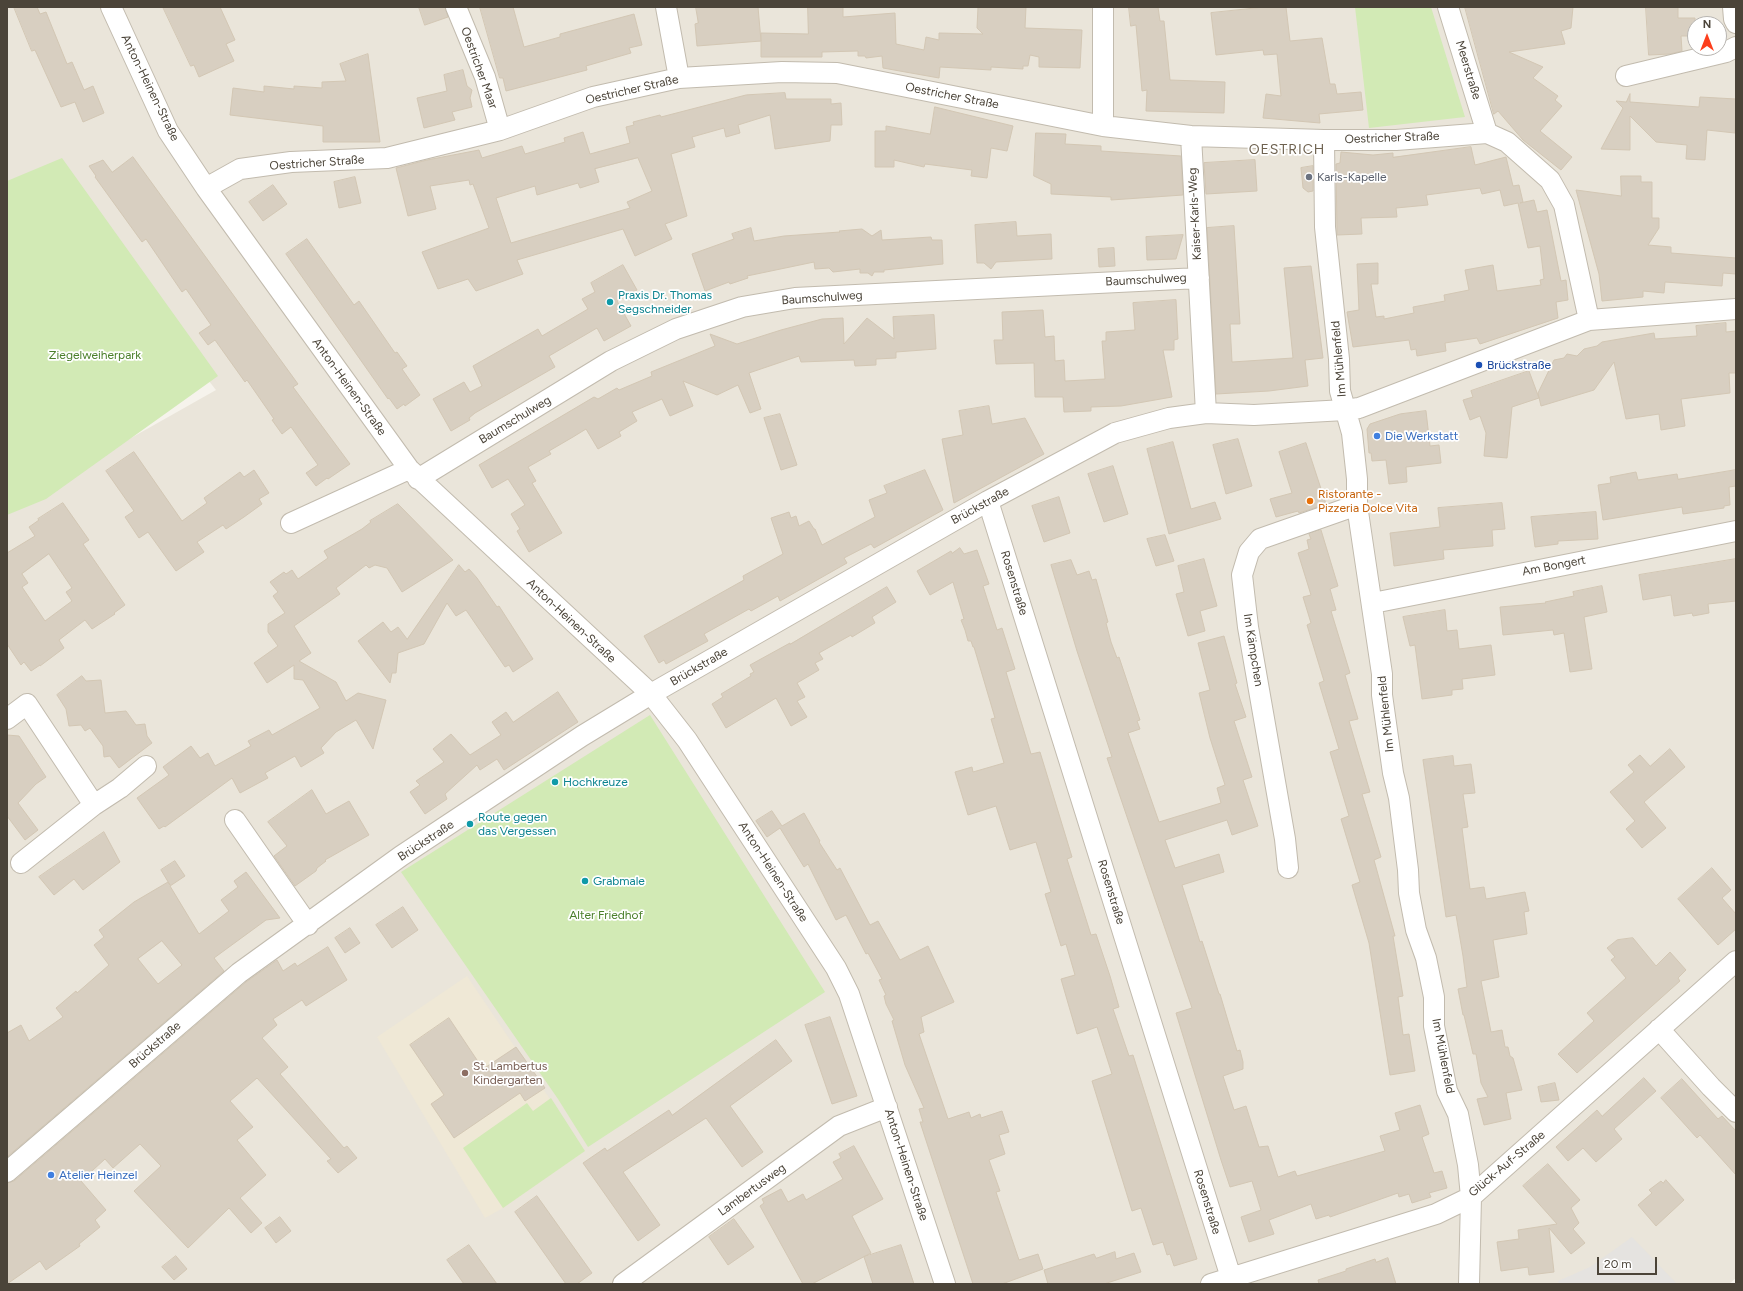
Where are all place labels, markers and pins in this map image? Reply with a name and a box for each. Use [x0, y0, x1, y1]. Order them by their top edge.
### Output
place label: Karls-Kapelle [1317, 170, 1386, 184]
marker: Karls-Kapelle [1304, 172, 1314, 182]
place label: Praxis Dr. Thomas Segschneider [618, 288, 712, 316]
marker: Praxis Dr. Thomas Segschneider [605, 297, 615, 307]
place label: Brückstraße [1487, 358, 1551, 372]
marker: Brückstraße [1474, 360, 1484, 370]
place label: Die Werkstatt [1385, 429, 1458, 443]
marker: Die Werkstatt [1372, 431, 1382, 441]
place label: Ristorante - Pizzeria Dolce Vita [1318, 487, 1418, 515]
marker: Ristorante - Pizzeria Dolce Vita [1305, 496, 1315, 506]
place label: Hochkreuze [563, 775, 628, 789]
marker: Hochkreuze [550, 777, 560, 787]
place label: Route gegen das Vergessen [478, 810, 556, 838]
marker: Route gegen das Vergessen [465, 819, 475, 829]
place label: Grabmale [593, 874, 645, 888]
marker: Grabmale [580, 876, 590, 886]
place label: St. Lambertus Kindergarten [473, 1059, 547, 1087]
marker: St. Lambertus Kindergarten [460, 1068, 470, 1078]
place label: Atelier Heinzel [59, 1168, 137, 1182]
marker: Atelier Heinzel [46, 1170, 56, 1180]

